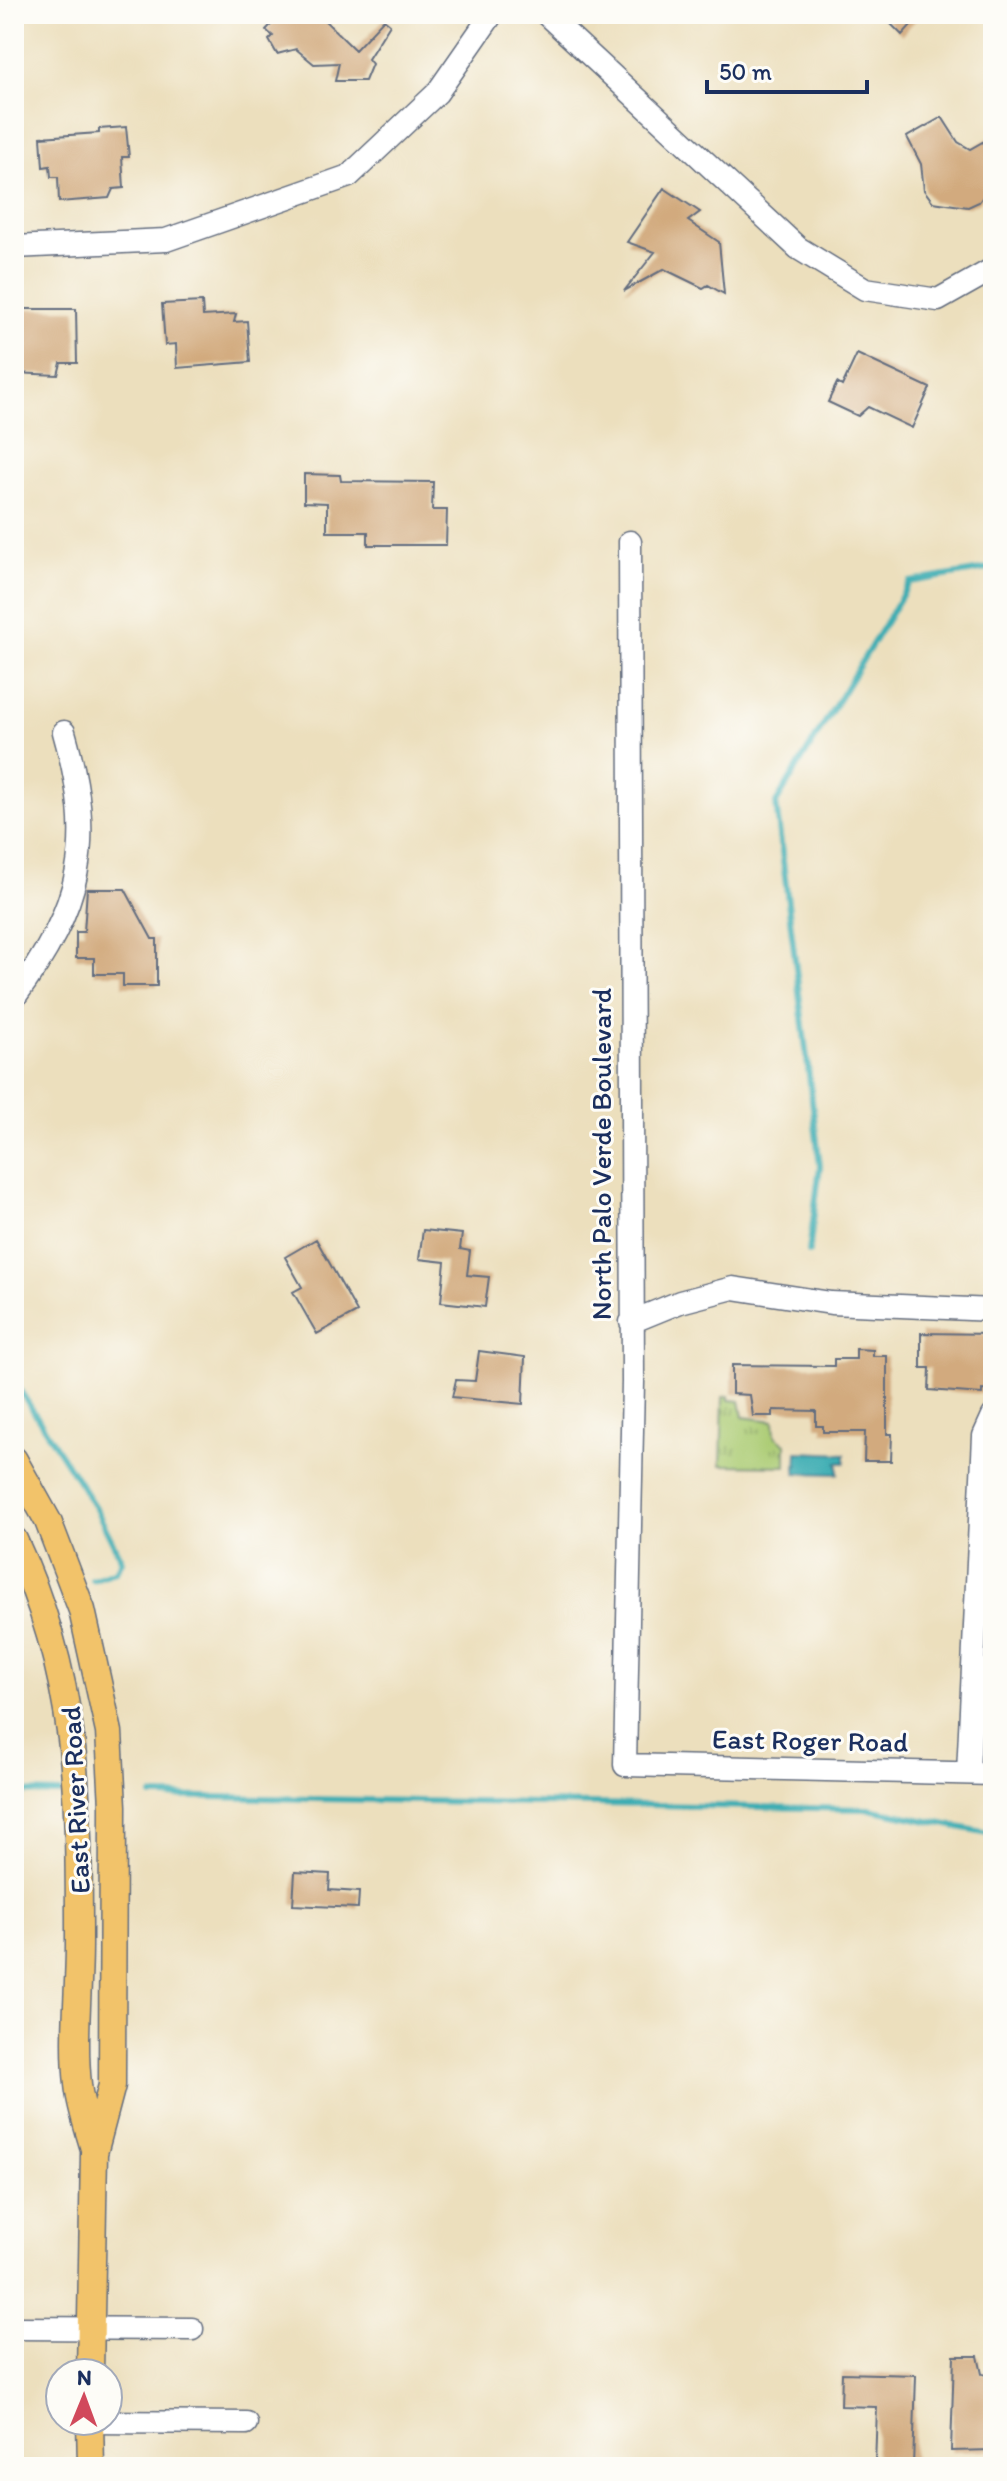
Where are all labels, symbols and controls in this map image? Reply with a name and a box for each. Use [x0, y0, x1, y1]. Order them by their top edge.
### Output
scale bar [707, 44, 867, 94]
text: 50 m [719, 57, 772, 86]
street label: North Palo Verde Boulevard [584, 987, 618, 1320]
street label: East River Road [53, 1705, 97, 1895]
street label: East Roger Road [712, 1721, 908, 1759]
north arrow [44, 2357, 124, 2437]
text: N [77, 2364, 92, 2391]

